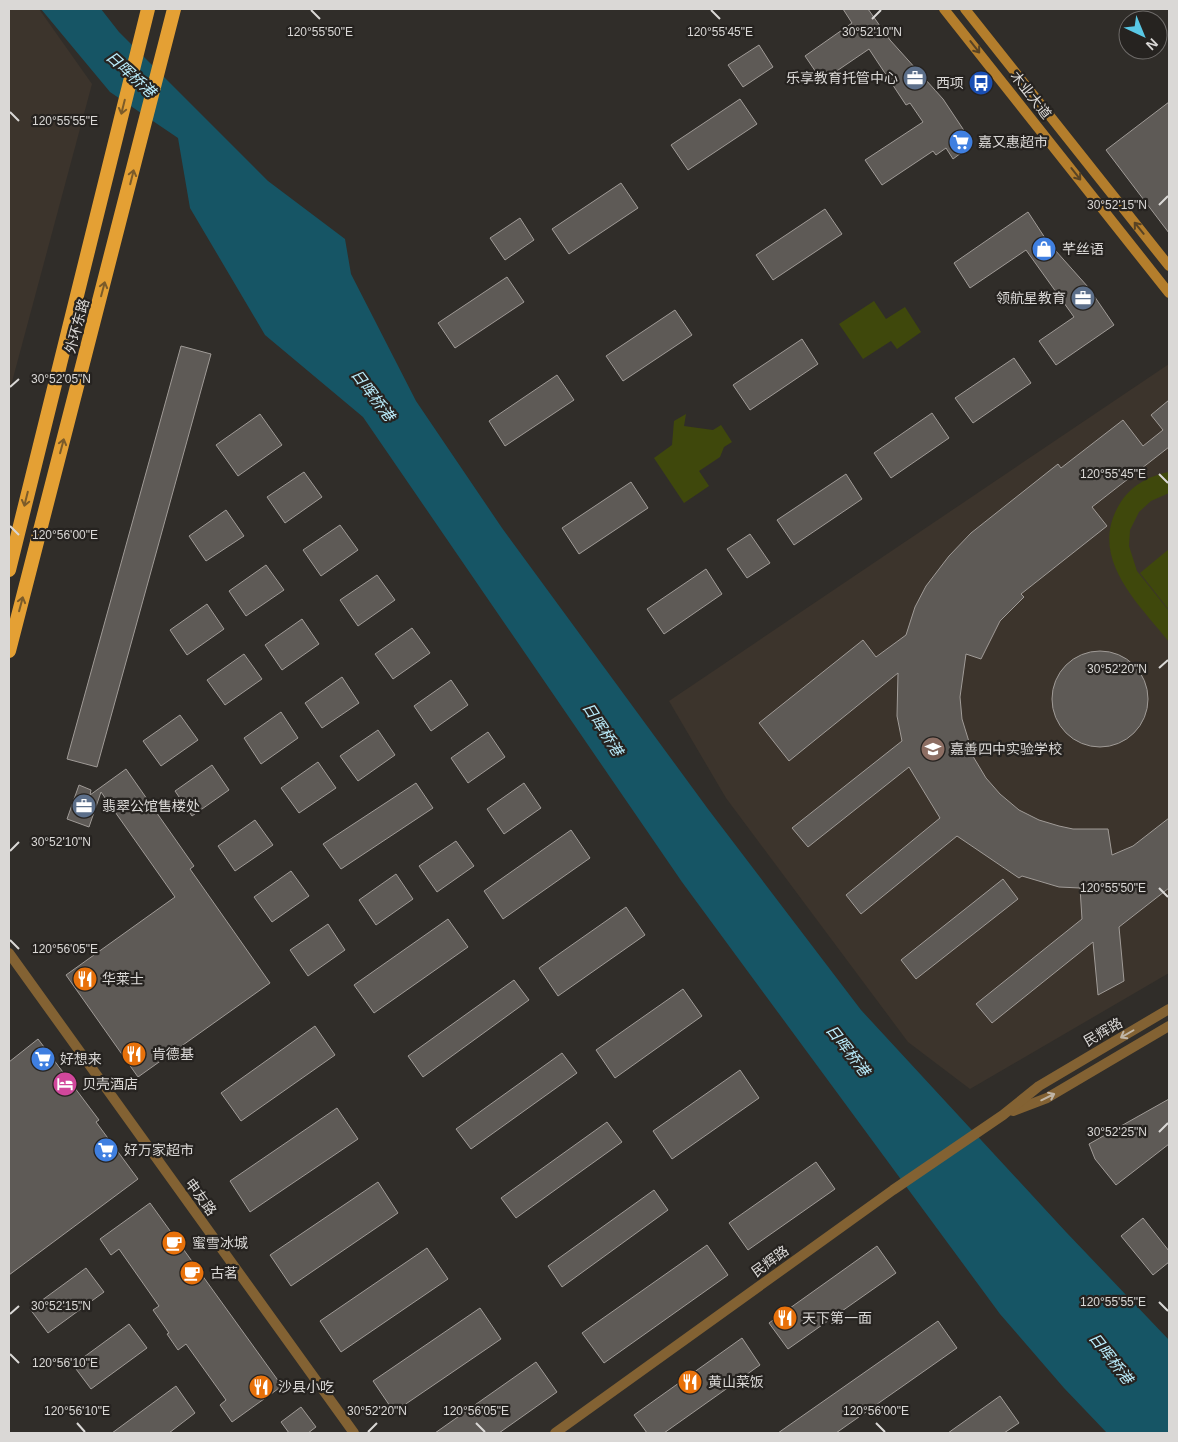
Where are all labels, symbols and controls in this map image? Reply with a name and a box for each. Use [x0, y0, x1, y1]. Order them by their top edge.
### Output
north arrow [1118, 10, 1168, 60]
text: 120°55'50"E [287, 25, 353, 39]
text: 120°55'45"E [687, 25, 753, 39]
text: 30°52'10"N [842, 25, 902, 39]
text: N [1143, 35, 1161, 54]
one-way arrow [969, 40, 980, 53]
water label: 日晖桥港 [103, 48, 160, 102]
office icon: 乐享教育托管中心 [902, 65, 928, 91]
street label: 木业大道 [1007, 68, 1055, 122]
place label: 乐享教育托管中心 [786, 70, 898, 86]
bus stop icon: 西项 [968, 70, 994, 96]
place label: 西项 [936, 75, 964, 91]
one-way arrow [118, 99, 127, 115]
text: 120°55'55"E [32, 114, 98, 128]
supermarket icon: 嘉又惠超市 [948, 129, 974, 155]
place label: 嘉又惠超市 [978, 134, 1048, 150]
one-way arrow [1070, 167, 1081, 180]
one-way arrow [128, 169, 137, 185]
text: 30°52'15"N [1087, 198, 1147, 212]
one-way arrow [1133, 222, 1144, 235]
shop icon: 芊丝语 [1031, 236, 1057, 262]
place label: 芊丝语 [1062, 241, 1104, 257]
one-way arrow [99, 282, 108, 298]
office icon: 领航星教育 [1070, 285, 1096, 311]
place label: 领航星教育 [996, 290, 1066, 306]
street label: 外环东路 [62, 297, 92, 355]
water label: 日晖桥港 [348, 366, 399, 426]
text: 30°52'05"N [31, 372, 91, 386]
one-way arrow [58, 439, 67, 455]
text: 120°55'45"E [1080, 467, 1146, 481]
one-way arrow [21, 491, 30, 507]
text: 120°56'00"E [32, 528, 98, 542]
one-way arrow [17, 596, 26, 612]
text: 30°52'20"N [1087, 662, 1147, 676]
water label: 日晖桥港 [580, 699, 628, 760]
school or university icon: 嘉善四中实验学校 [920, 736, 946, 762]
place label: 嘉善四中实验学校 [950, 741, 1062, 757]
office icon: 翡翠公馆售楼处 [71, 793, 97, 819]
place label: 翡翠公馆售楼处 [102, 798, 200, 814]
text: 30°52'10"N [31, 835, 91, 849]
text: 120°55'50"E [1080, 881, 1146, 895]
text: 120°56'05"E [32, 942, 98, 956]
restaurant icon: 华莱士 [72, 966, 98, 992]
place label: 华莱士 [102, 971, 144, 987]
street label: 民辉路 [1081, 1015, 1125, 1049]
water label: 日晖桥港 [823, 1021, 874, 1080]
one-way arrow [1121, 1029, 1135, 1039]
restaurant icon: 肯德基 [121, 1041, 147, 1067]
supermarket icon: 好想来 [30, 1046, 56, 1072]
place label: 肯德基 [152, 1046, 194, 1062]
place label: 好想来 [60, 1051, 102, 1067]
hotel icon: 贝壳酒店 [52, 1071, 78, 1097]
place label: 贝壳酒店 [82, 1076, 138, 1092]
one-way arrow [1040, 1092, 1055, 1102]
text: 30°52'25"N [1087, 1125, 1147, 1139]
supermarket icon: 好万家超市 [93, 1137, 119, 1163]
place label: 好万家超市 [124, 1142, 194, 1158]
street label: 申友路 [182, 1175, 220, 1219]
cafe icon: 蜜雪冰城 [161, 1230, 187, 1256]
place label: 蜜雪冰城 [192, 1235, 248, 1251]
street label: 民辉路 [748, 1242, 792, 1280]
cafe icon: 古茗 [179, 1260, 205, 1286]
place label: 古茗 [210, 1265, 238, 1281]
text: 120°55'55"E [1080, 1295, 1146, 1309]
text: 30°52'15"N [31, 1299, 91, 1313]
restaurant icon: 天下第一面 [772, 1305, 798, 1331]
place label: 天下第一面 [802, 1310, 872, 1326]
water label: 日晖桥港 [1086, 1329, 1137, 1388]
text: 120°56'10"E [32, 1356, 98, 1370]
restaurant icon: 黄山菜饭 [677, 1369, 703, 1395]
restaurant icon: 沙县小吃 [248, 1374, 274, 1400]
place label: 黄山菜饭 [708, 1374, 764, 1390]
place label: 沙县小吃 [278, 1379, 334, 1395]
text: 120°56'10"E [44, 1404, 110, 1418]
text: 30°52'20"N [347, 1404, 407, 1418]
text: 120°56'05"E [443, 1404, 509, 1418]
text: 120°56'00"E [843, 1404, 909, 1418]

